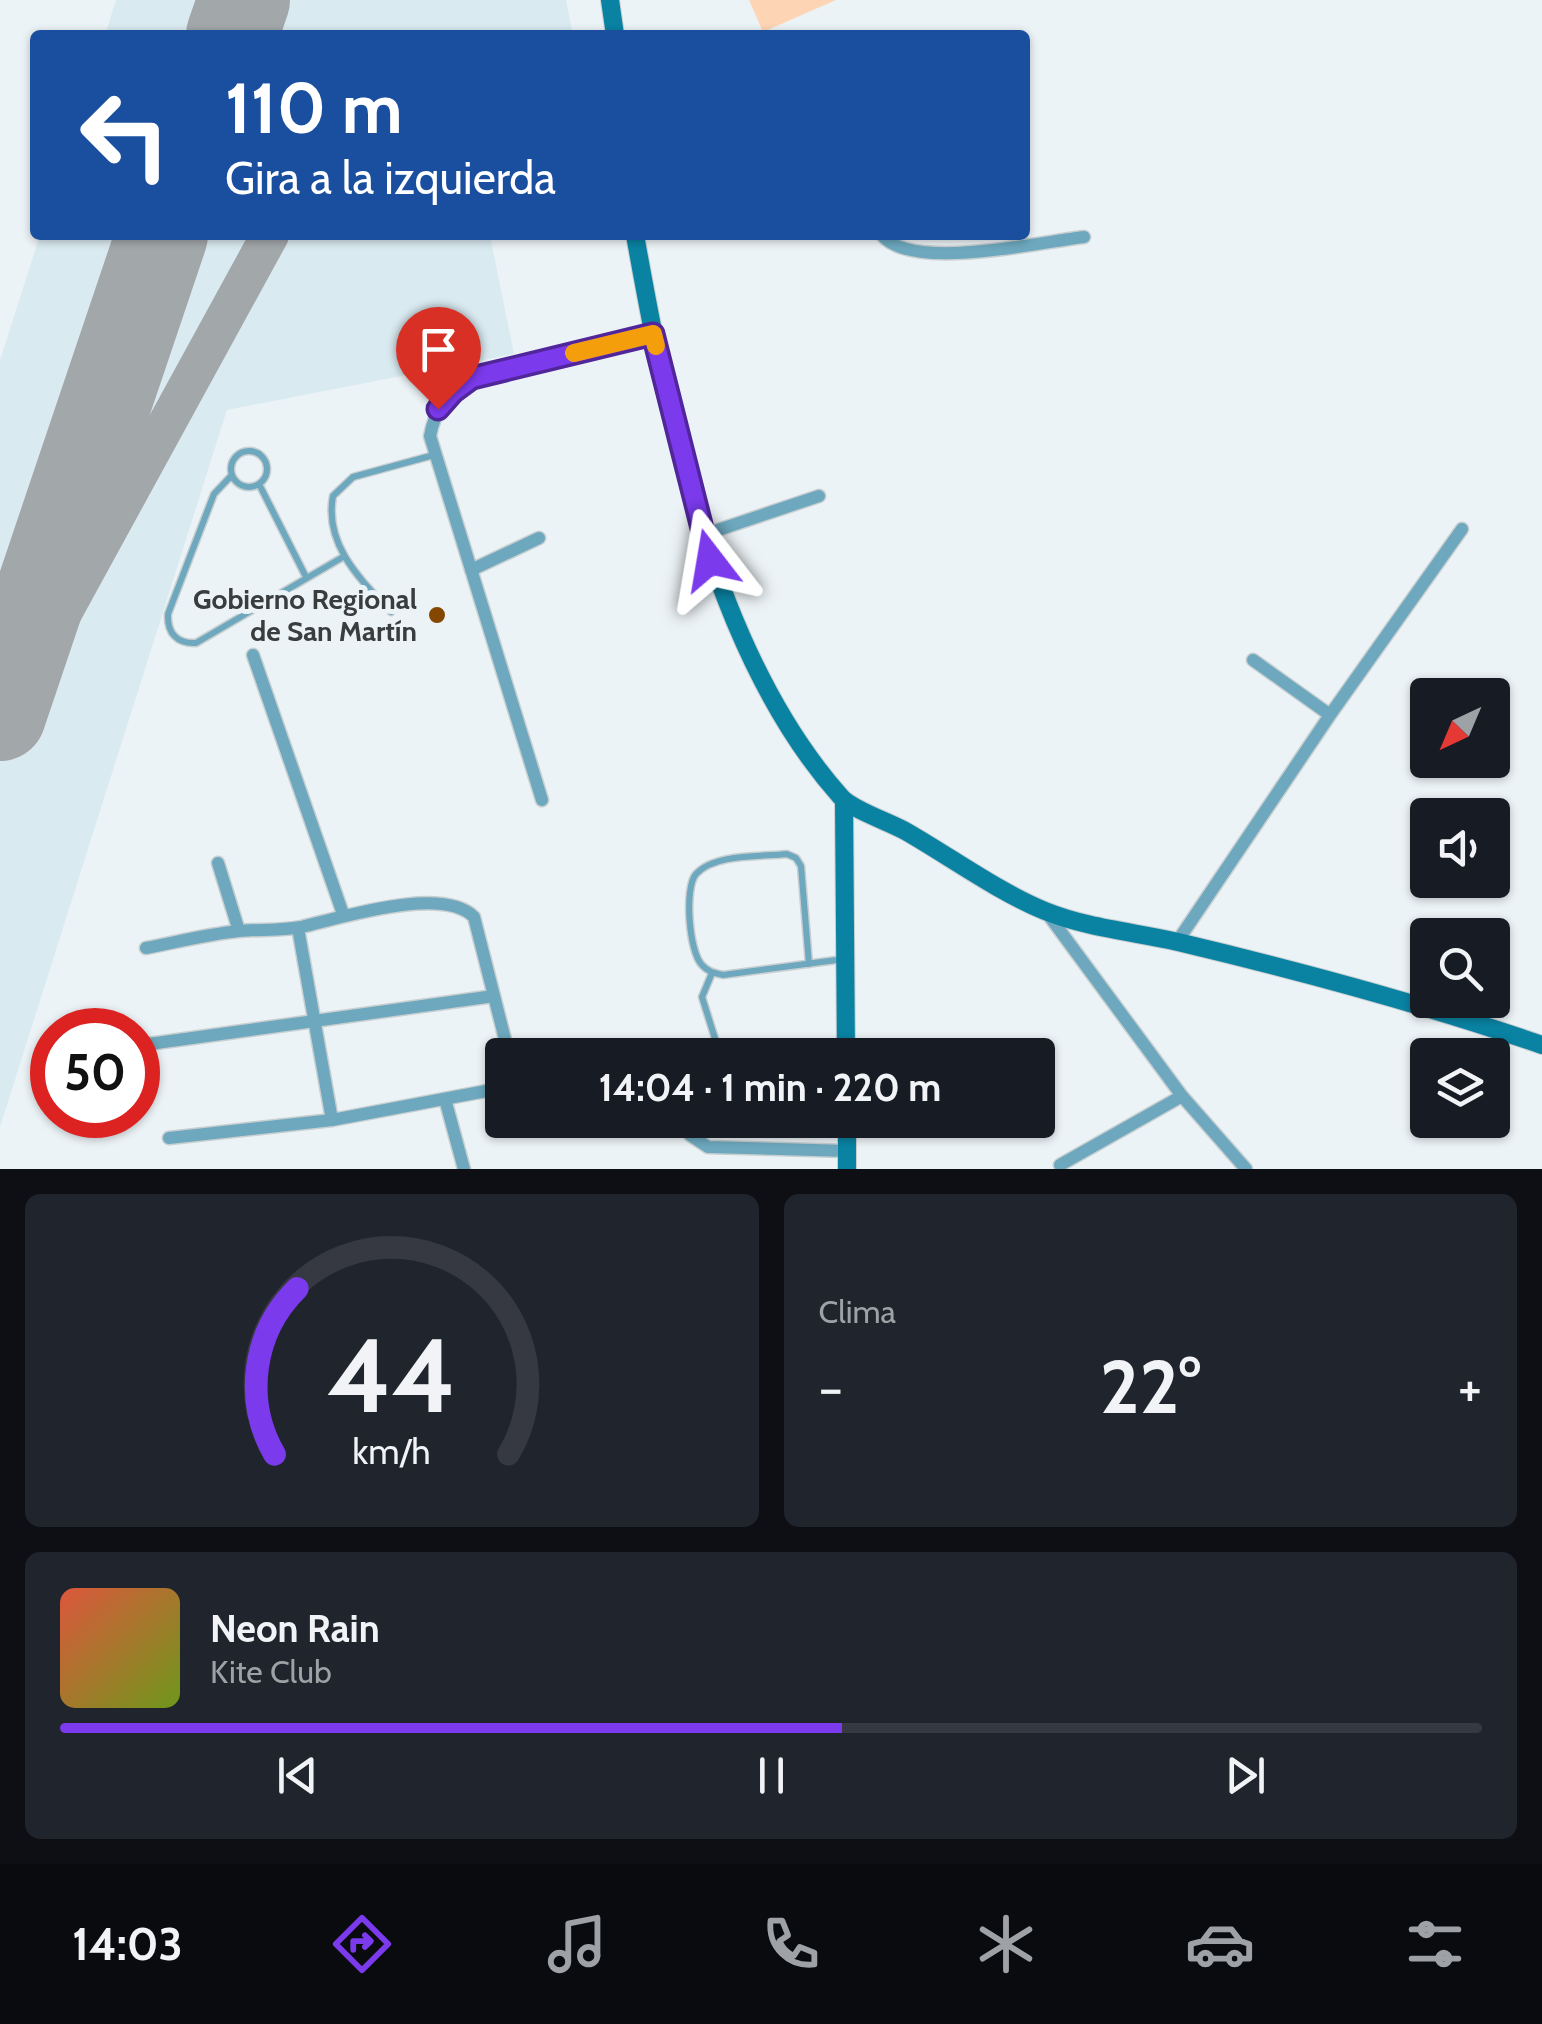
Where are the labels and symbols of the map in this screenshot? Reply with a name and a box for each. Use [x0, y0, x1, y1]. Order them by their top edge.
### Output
pin [396, 307, 481, 410]
position arrow [658, 508, 762, 612]
place label: Gobierno Regional de San Martín [193, 582, 417, 648]
marker: Gobierno Regional de San Martín [426, 604, 448, 626]
north arrow [1410, 678, 1510, 778]
speed limit sign: 50 [30, 1008, 160, 1138]

